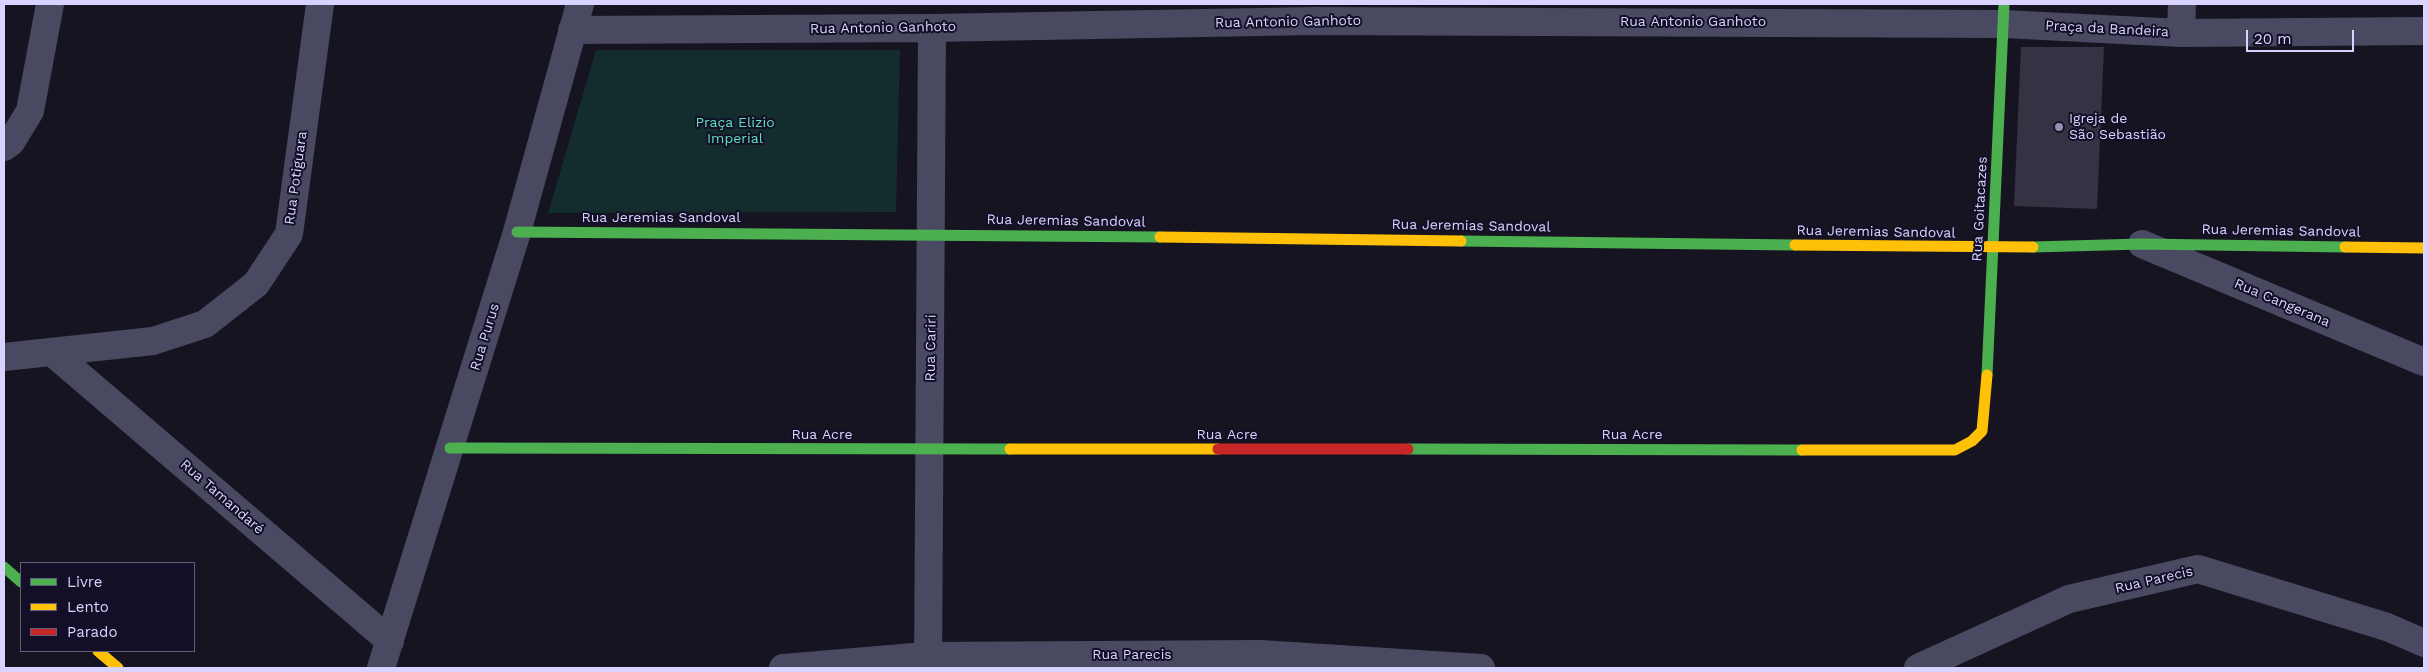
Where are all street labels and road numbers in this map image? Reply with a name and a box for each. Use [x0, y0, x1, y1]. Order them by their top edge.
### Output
street label: Rua Antonio Ganhoto [1215, 12, 1361, 32]
street label: Rua Antonio Ganhoto [1620, 14, 1766, 30]
street label: Praça da Bandeira [2045, 17, 2169, 41]
street label: Rua Antonio Ganhoto [810, 18, 956, 38]
street label: Rua Potiguara [281, 130, 311, 226]
street label: Rua Goitacazes [1969, 156, 1991, 262]
street label: Rua Jeremias Sandoval [582, 210, 740, 226]
street label: Rua Jeremias Sandoval [986, 211, 1146, 231]
street label: Rua Jeremias Sandoval [1391, 216, 1551, 236]
street label: Rua Jeremias Sandoval [2201, 221, 2361, 241]
street label: Rua Jeremias Sandoval [1796, 222, 1956, 242]
street label: Rua Cangerana [2232, 275, 2332, 331]
street label: Rua Purus [467, 301, 503, 373]
street label: Rua Cariri [922, 314, 940, 382]
street label: Rua Acre [791, 427, 853, 443]
street label: Rua Acre [1196, 427, 1258, 443]
street label: Rua Acre [1601, 427, 1663, 443]
street label: Rua Tamandaré [177, 456, 267, 538]
street label: Rua Parecis [2113, 563, 2195, 597]
street label: Rua Parecis [1092, 647, 1172, 663]

